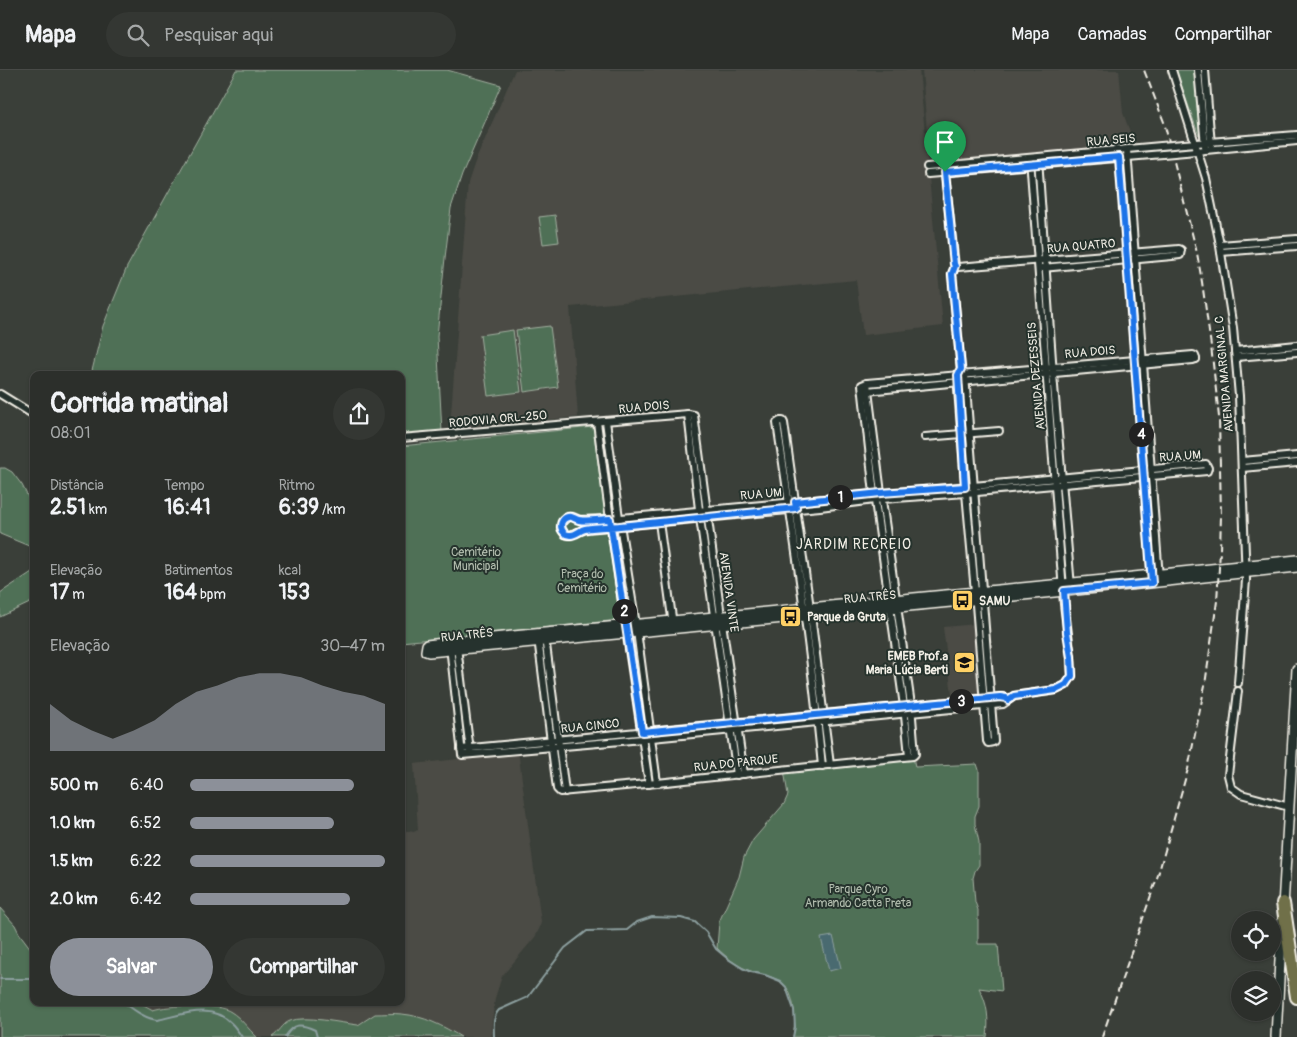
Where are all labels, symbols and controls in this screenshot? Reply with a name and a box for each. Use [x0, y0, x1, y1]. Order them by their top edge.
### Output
search box [106, 12, 456, 57]
text: Mapa [25, 20, 76, 49]
icon: search [124, 21, 152, 49]
text: Pesquisar aqui [164, 23, 273, 47]
text: Mapa [1011, 23, 1049, 46]
text: Camadas [1077, 23, 1147, 46]
text: Compartilhar [1175, 23, 1272, 46]
pin [924, 121, 966, 172]
icon: arrive [931, 128, 959, 156]
street label: RUA SEIS [1086, 131, 1136, 150]
street label: RUA QUATRO [1046, 236, 1116, 257]
street label: AVENIDA MARGINAL C [1212, 315, 1237, 433]
street label: AVENIDA DEZESSEIS [1024, 321, 1049, 430]
street label: RUA DOIS [1064, 343, 1116, 362]
text: Corrida matinal [50, 386, 229, 421]
button: share [333, 388, 385, 440]
street label: RUA DOIS [618, 398, 670, 417]
street label: RODOVIA ORL-250 [448, 408, 548, 431]
pin: 4 [1128, 422, 1154, 446]
text: 08:01 [50, 423, 90, 443]
text: 4 [1137, 426, 1146, 443]
street label: RUA UM [1159, 448, 1202, 465]
text: Distância [50, 477, 104, 494]
text: Tempo [164, 477, 205, 494]
text: Ritmo [279, 477, 315, 494]
pin: 1 [828, 484, 852, 510]
street label: RUA UM [740, 485, 783, 504]
text: 1 [838, 489, 843, 506]
text: 2.51 [50, 494, 86, 521]
text: 16:41 [164, 494, 211, 521]
text: 6:39 [279, 494, 319, 521]
text: km [86, 501, 107, 518]
text: /km [319, 501, 345, 518]
district label: JARDIM RECREIO [796, 536, 912, 553]
park label: Cemitério Municipal [451, 545, 502, 574]
street label: AVENIDA VINTE [715, 551, 742, 633]
text: Elevação [50, 562, 102, 579]
text: Batimentos [164, 562, 232, 579]
text: kcal [279, 562, 301, 579]
park label: Praça do Cemitério [557, 567, 608, 596]
text: 17 [50, 579, 69, 606]
text: 164 [164, 579, 197, 606]
text: 153 [279, 579, 310, 606]
text: m [69, 586, 85, 603]
text: bpm [197, 586, 226, 603]
street label: RUA TRÊS [843, 587, 897, 607]
bus stop icon: SAMU [951, 589, 975, 613]
place label: SAMU [979, 594, 1010, 609]
pin: 2 [612, 598, 636, 624]
text: 2 [621, 603, 628, 620]
bus stop icon: Parque da Gruta [779, 605, 803, 629]
place label: Parque da Gruta [807, 610, 886, 625]
street label: RUA TRÊS [440, 624, 494, 646]
text: Elevação [50, 636, 110, 656]
text: 30–47 m [320, 636, 385, 656]
place label: EMEB Prof.ª Maria Lúcia Berti [866, 649, 948, 678]
school or university icon: EMEB Prof.ª Maria Lúcia Berti [952, 651, 976, 675]
pin: 3 [948, 688, 974, 714]
text: 3 [958, 693, 965, 710]
street label: RUA CINCO [560, 716, 620, 737]
street label: RUA DO PARQUE [693, 752, 779, 775]
text: 500 m [50, 775, 98, 795]
text: 6:40 [130, 775, 164, 795]
text: 1.0 km [50, 813, 95, 833]
text: 6:52 [130, 813, 161, 833]
text: 1.5 km [50, 851, 93, 871]
text: 6:22 [130, 851, 161, 871]
park label: Parque Cyro Armando Catta Preta [805, 882, 912, 911]
text: 2.0 km [50, 889, 98, 909]
text: 6:42 [130, 889, 162, 909]
map controls [1231, 911, 1281, 1021]
button: locate [1231, 911, 1281, 961]
button: Salvar [50, 938, 213, 996]
button: Compartilhar [223, 938, 385, 996]
button: layers [1231, 971, 1281, 1021]

